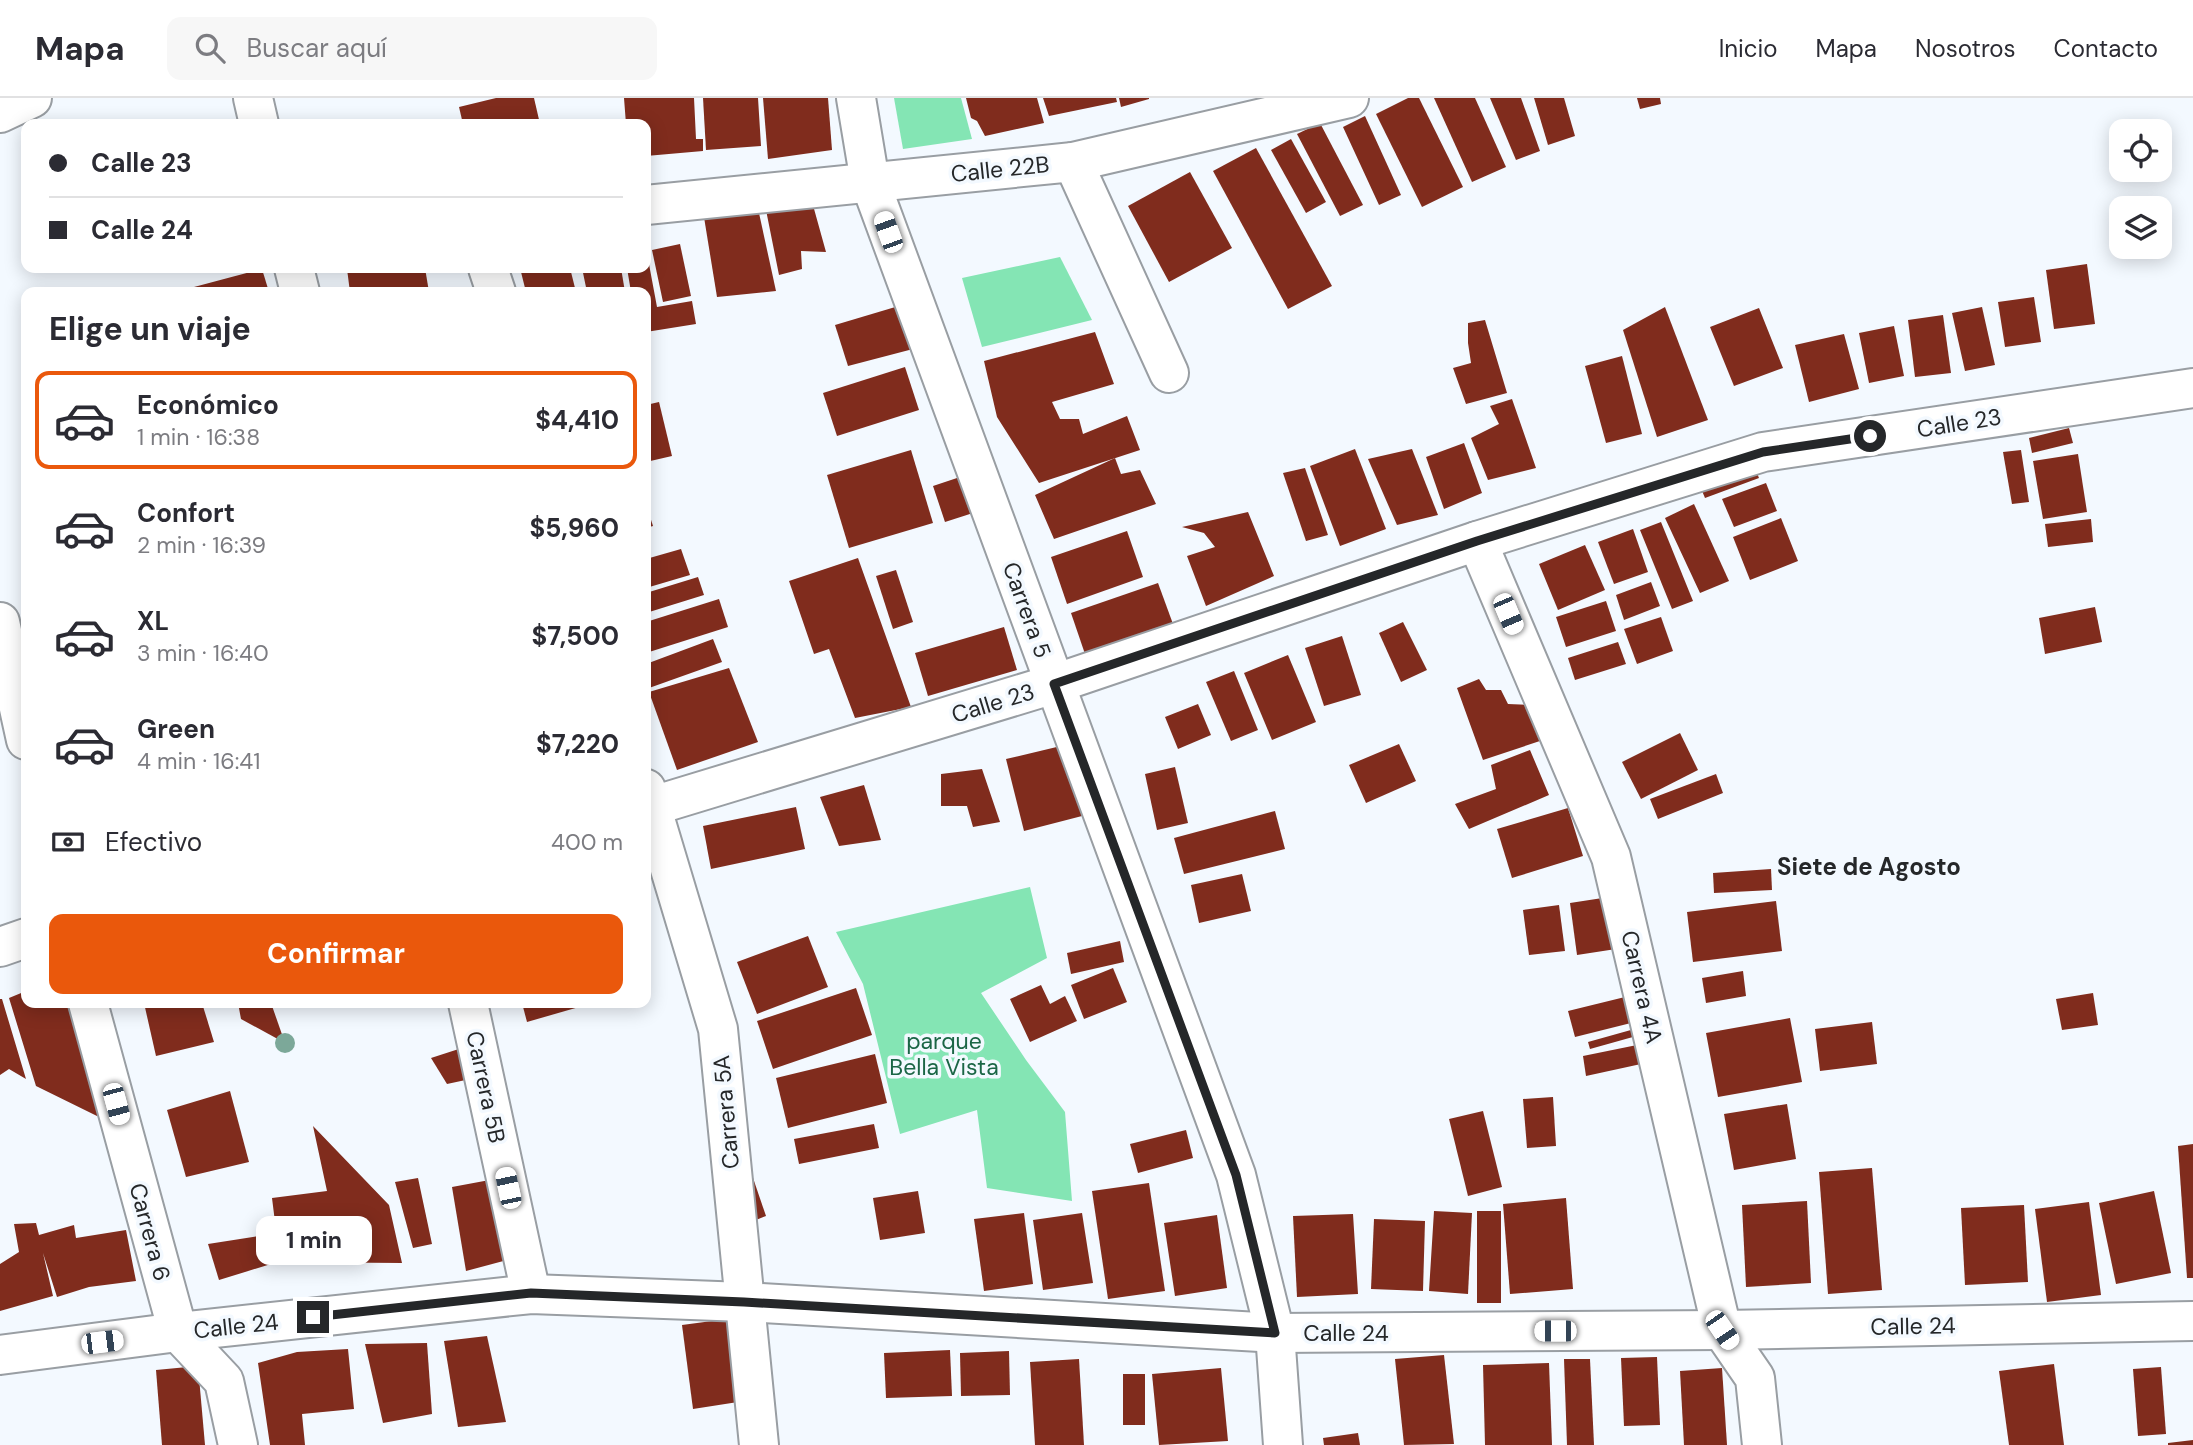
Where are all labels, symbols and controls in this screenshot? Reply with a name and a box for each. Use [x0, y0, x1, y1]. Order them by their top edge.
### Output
search box [167, 17, 657, 80]
text: Mapa [35, 27, 125, 70]
icon: search [191, 29, 229, 67]
text: Buscar aquí [247, 31, 387, 65]
text: Inicio [1719, 33, 1778, 64]
text: Mapa [1816, 33, 1877, 64]
text: Nosotros [1915, 33, 2016, 64]
text: Contacto [2054, 33, 2158, 64]
map controls [2109, 119, 2172, 259]
button: locate [2109, 119, 2172, 182]
text: Calle 23 [91, 146, 192, 180]
street label: Calle 22B [949, 149, 1051, 189]
button: layers [2109, 196, 2172, 259]
car [871, 209, 906, 255]
text: Calle 24 [91, 213, 193, 247]
text: Elige un viaje [49, 308, 251, 350]
text: Económico [137, 388, 279, 422]
icon: car [53, 389, 116, 452]
street label: Calle 23 [1915, 402, 2003, 444]
text: $4,410 [535, 403, 619, 437]
route start [1854, 420, 1886, 452]
text: 1 min · 16:38 [137, 422, 260, 452]
text: Confort [137, 496, 235, 530]
icon: car [53, 497, 116, 560]
text: $5,960 [529, 511, 619, 545]
text: 2 min · 16:39 [137, 530, 266, 560]
street label: Carrera 5 [996, 558, 1058, 662]
car [1491, 591, 1526, 637]
text: XL [137, 604, 169, 638]
icon: car [53, 605, 116, 668]
text: $7,500 [531, 619, 619, 653]
text: 3 min · 16:40 [137, 638, 269, 668]
street label: Calle 23 [948, 676, 1038, 730]
text: Green [137, 712, 215, 746]
icon: car [53, 713, 116, 776]
text: $7,220 [536, 727, 619, 761]
text: 4 min · 16:41 [137, 746, 261, 776]
icon: cash [49, 823, 87, 861]
text: Efectivo [105, 825, 202, 859]
text: 400 m [551, 827, 623, 857]
district label: Siete de Agosto [1777, 851, 1961, 882]
button: Confirmar [49, 914, 623, 994]
street label: Carrera 4A [1614, 928, 1670, 1046]
park label: parque Bella Vista [889, 1026, 999, 1082]
street label: Carrera 5B [460, 1028, 512, 1146]
street label: Carrera 5A [706, 1054, 746, 1170]
car [101, 1081, 132, 1127]
car [494, 1165, 523, 1211]
street label: Carrera 6 [123, 1180, 177, 1284]
callout: 1 min [255, 1216, 371, 1264]
text: 1 min [286, 1225, 342, 1255]
route end [297, 1301, 329, 1333]
street label: Calle 24 [192, 1307, 280, 1345]
car [1702, 1307, 1743, 1353]
street label: Calle 24 [1870, 1310, 1956, 1342]
street label: Calle 24 [1303, 1318, 1389, 1348]
car [1535, 1321, 1577, 1342]
car [80, 1329, 125, 1355]

